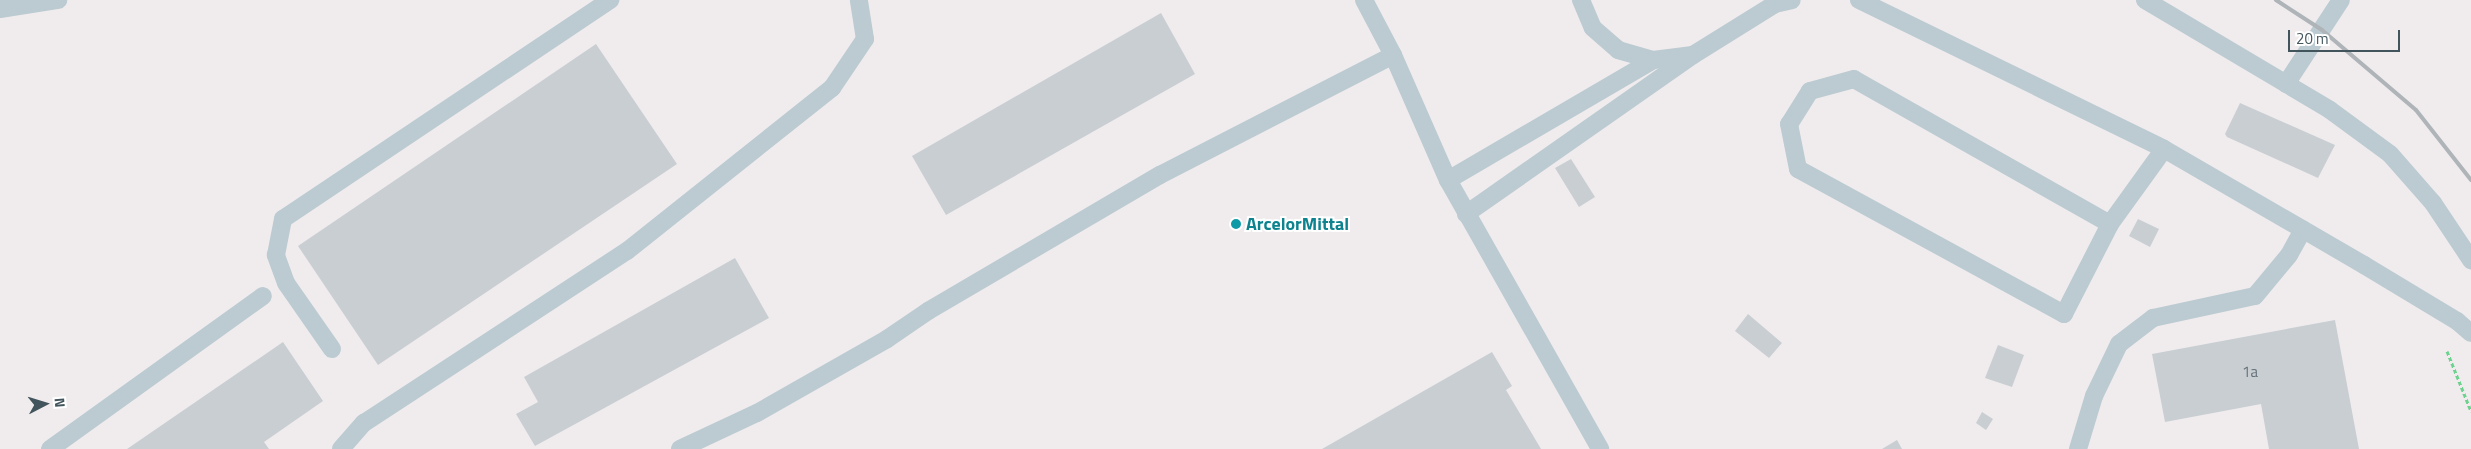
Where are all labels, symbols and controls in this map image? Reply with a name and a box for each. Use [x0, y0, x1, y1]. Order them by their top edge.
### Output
scale bar [2291, 20, 2404, 52]
text: 20 m [2296, 27, 2329, 50]
place label: ArcelorMittal [1246, 213, 1349, 235]
marker: ArcelorMittal [1230, 218, 1242, 230]
house number: 1a [2242, 363, 2258, 381]
north arrow [20, 379, 70, 429]
text: N [50, 397, 71, 408]

